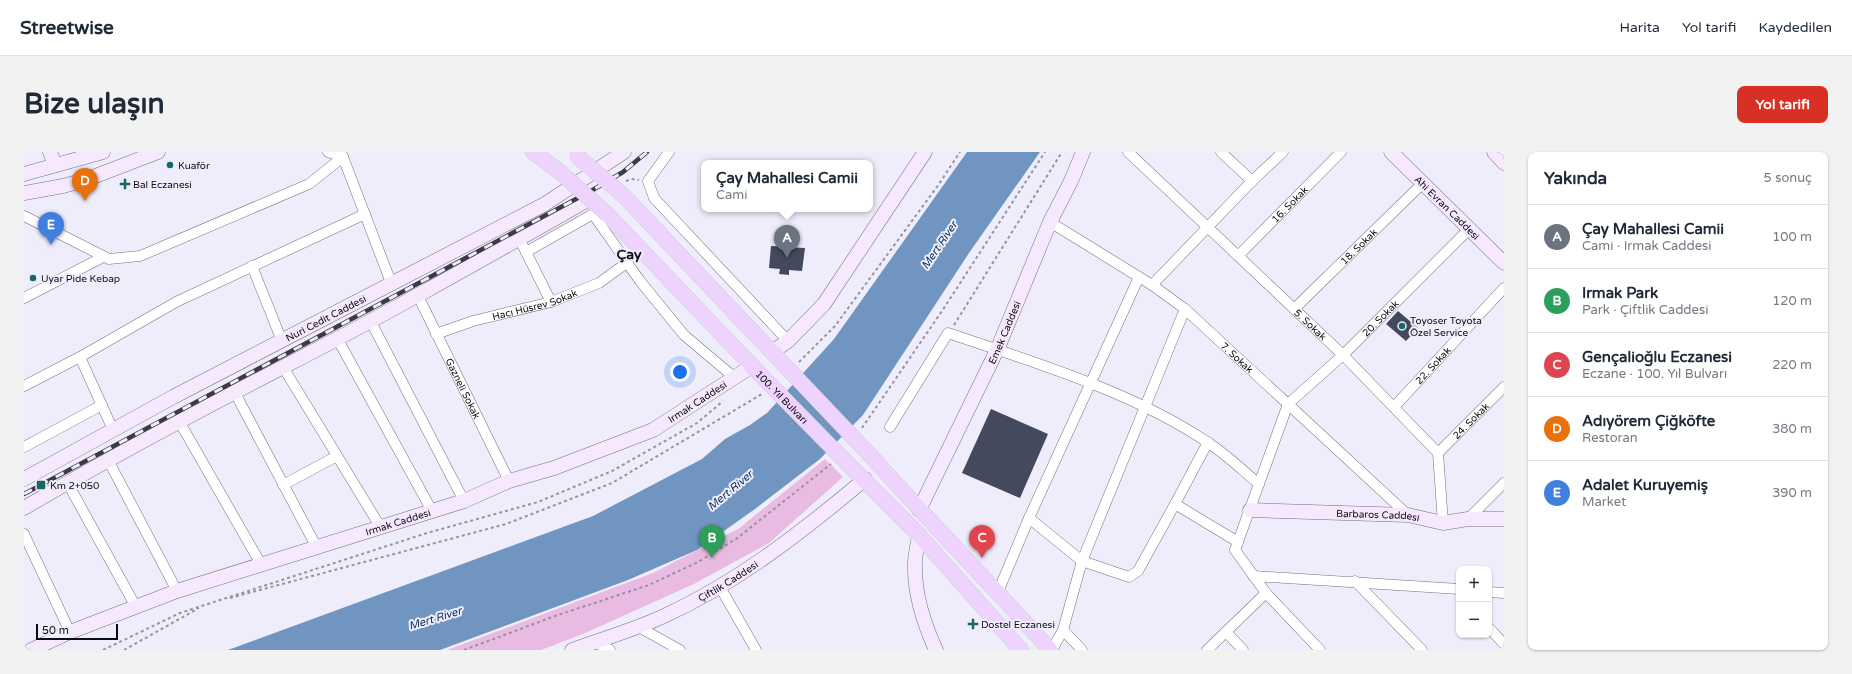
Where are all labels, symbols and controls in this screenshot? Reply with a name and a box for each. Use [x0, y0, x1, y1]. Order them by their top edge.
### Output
text: Streetwise [20, 17, 114, 39]
text: Harita [1619, 19, 1660, 36]
text: Yol tarifi [1682, 19, 1736, 36]
text: Kaydedilen [1758, 19, 1832, 36]
button: Yol tarifi [1737, 86, 1828, 123]
text: Bize ulaşın [24, 87, 164, 121]
marker: Kuaför [165, 160, 175, 170]
place label: Kuaför [178, 160, 210, 172]
popup [701, 160, 873, 212]
pin: D [72, 168, 98, 201]
text: Yakında [1544, 168, 1607, 189]
text: Çay Mahallesi Camii [716, 169, 858, 187]
text: 5 sonuç [1764, 170, 1812, 186]
street label: Ahi Evran Caddesi [1412, 173, 1482, 243]
marker: Bal Eczanesi [120, 179, 130, 189]
place label: Bal Eczanesi [133, 179, 192, 191]
street label: 16. Sokak [1269, 184, 1311, 226]
text: Cami [716, 187, 747, 203]
pin: E [38, 212, 64, 245]
water label: Mert River [919, 217, 961, 272]
text: Çay Mahallesi Camii [1582, 220, 1724, 238]
pin: A [774, 225, 800, 258]
street label: 18. Sokak [1338, 226, 1380, 267]
text: A [1552, 229, 1562, 245]
text: 100 m [1772, 229, 1812, 245]
text: Cami · Irmak Caddesi [1582, 238, 1712, 254]
district label: Çay [617, 246, 642, 263]
marker: Uyar Pide Kebap [28, 273, 38, 283]
place label: Uyar Pide Kebap [41, 273, 120, 285]
text: Irmak Park [1582, 284, 1658, 302]
street label: Hacı Hüsrev Sokak [491, 287, 580, 323]
street label: Nuri Cedit Caddesi [284, 293, 368, 344]
text: B [1552, 293, 1562, 309]
text: 120 m [1772, 293, 1812, 309]
street label: 20. Sokak [1360, 298, 1402, 339]
street label: Emek Caddesi [986, 299, 1024, 366]
text: Park · Çiftlik Caddesi [1582, 302, 1708, 318]
street label: 5. Sokak [1291, 307, 1329, 344]
place label: Toyoser Toyota Özel Service [1410, 315, 1482, 339]
marker: Toyoser Toyota Özel Service [1397, 321, 1407, 331]
street label: 7. Sokak [1218, 340, 1256, 376]
street label: 22. Sokak [1413, 344, 1454, 387]
text: Gençalioğlu Eczanesi [1582, 348, 1732, 366]
street label: Gazneli Sokak [442, 356, 483, 422]
text: C [1552, 357, 1562, 373]
text: 220 m [1772, 357, 1812, 373]
your location [670, 362, 690, 382]
text: Eczane · 100. Yıl Bulvarı [1582, 366, 1727, 382]
street label: 100. Yıl Bulvarı [753, 368, 810, 427]
street label: Irmak Caddesi [666, 379, 729, 426]
street label: 24. Sokak [1451, 400, 1492, 442]
text: Adıyörem Çiğköfte [1582, 412, 1715, 430]
text: D [1552, 421, 1562, 437]
text: 380 m [1772, 421, 1812, 437]
text: Restoran [1582, 430, 1638, 446]
water label: Mert River [705, 467, 757, 513]
text: Adalet Kuruyemiş [1582, 476, 1708, 494]
marker: Km 2+050 [35, 479, 47, 491]
place label: Km 2+050 [50, 480, 99, 492]
text: E [1553, 485, 1561, 501]
text: 390 m [1772, 485, 1812, 501]
text: Market [1582, 494, 1626, 510]
street label: Irmak Caddesi [364, 507, 432, 539]
street label: Barbaros Caddesi [1336, 508, 1421, 524]
pin: B [699, 525, 725, 558]
pin: C [969, 525, 995, 558]
street label: Çiftlik Caddesi [696, 559, 761, 605]
map controls [1456, 566, 1492, 638]
button: + [1456, 566, 1492, 602]
button: − [1456, 602, 1492, 638]
water label: Mert River [407, 604, 465, 633]
marker: Dostel Eczanesi [968, 619, 978, 629]
place label: Dostel Eczanesi [981, 619, 1055, 631]
scale bar [36, 622, 118, 641]
text: 50 m [42, 624, 69, 637]

